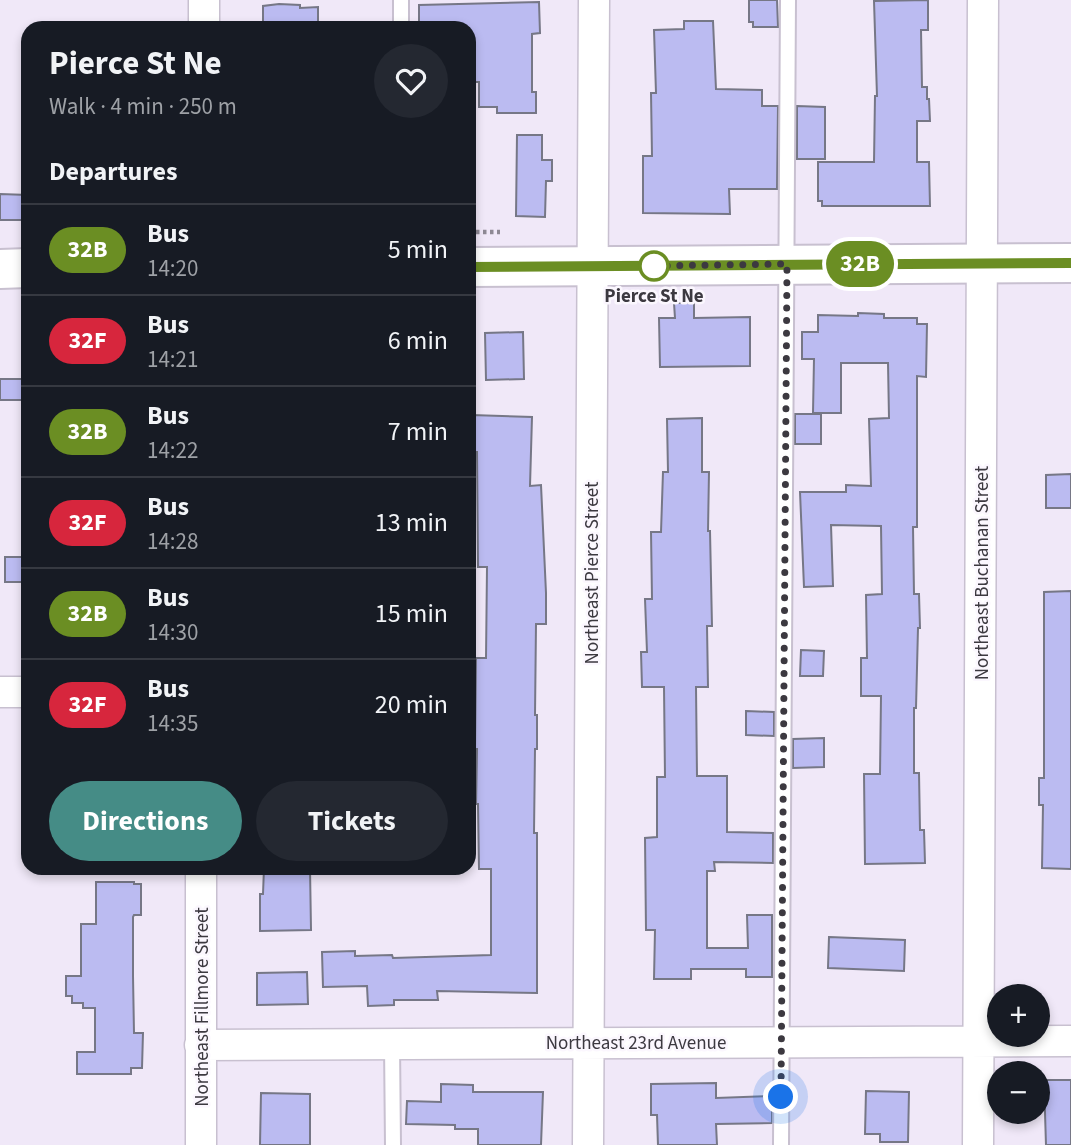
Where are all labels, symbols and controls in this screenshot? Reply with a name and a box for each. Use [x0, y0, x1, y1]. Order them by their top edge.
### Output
text: Pierce St Ne [49, 40, 222, 87]
button: heart [374, 44, 448, 118]
text: Walk · 4 min · 250 m [49, 90, 237, 123]
text: Departures [49, 153, 177, 190]
text: Bus [147, 215, 189, 252]
text: 5 min [388, 231, 448, 268]
text: 32B [68, 232, 107, 267]
line badge: 32B [820, 241, 900, 287]
text: 32B [840, 246, 880, 281]
marker: Pierce St Ne [639, 251, 669, 281]
text: 14:20 [147, 252, 198, 285]
place label: Pierce St Ne [604, 283, 704, 310]
text: Bus [147, 306, 189, 343]
text: 6 min [388, 322, 448, 359]
text: 32F [69, 323, 106, 358]
text: 14:21 [147, 343, 198, 376]
text: Bus [147, 397, 189, 434]
text: 7 min [388, 413, 448, 450]
text: 32B [68, 414, 107, 449]
text: 14:22 [147, 434, 198, 467]
street label: Northeast Buchanan Street [969, 465, 996, 680]
street label: Northeast Pierce Street [579, 481, 606, 664]
text: Bus [147, 488, 189, 525]
text: 13 min [375, 504, 448, 541]
text: 32F [69, 505, 106, 540]
text: 14:28 [147, 525, 198, 558]
text: Bus [147, 579, 189, 616]
text: 15 min [375, 595, 448, 632]
text: 32B [68, 596, 107, 631]
text: 14:30 [147, 616, 198, 649]
text: Bus [147, 670, 189, 707]
text: 20 min [375, 686, 448, 723]
text: 32F [69, 687, 106, 722]
text: 14:35 [147, 707, 198, 740]
button: Directions [49, 781, 242, 861]
button: Tickets [256, 781, 448, 861]
street label: Northeast Fillmore Street [189, 907, 216, 1107]
map controls [987, 984, 1050, 1124]
button: + [987, 984, 1050, 1047]
street label: Northeast 23rd Avenue [546, 1030, 726, 1057]
button: − [987, 1061, 1050, 1124]
your location [763, 1079, 798, 1114]

